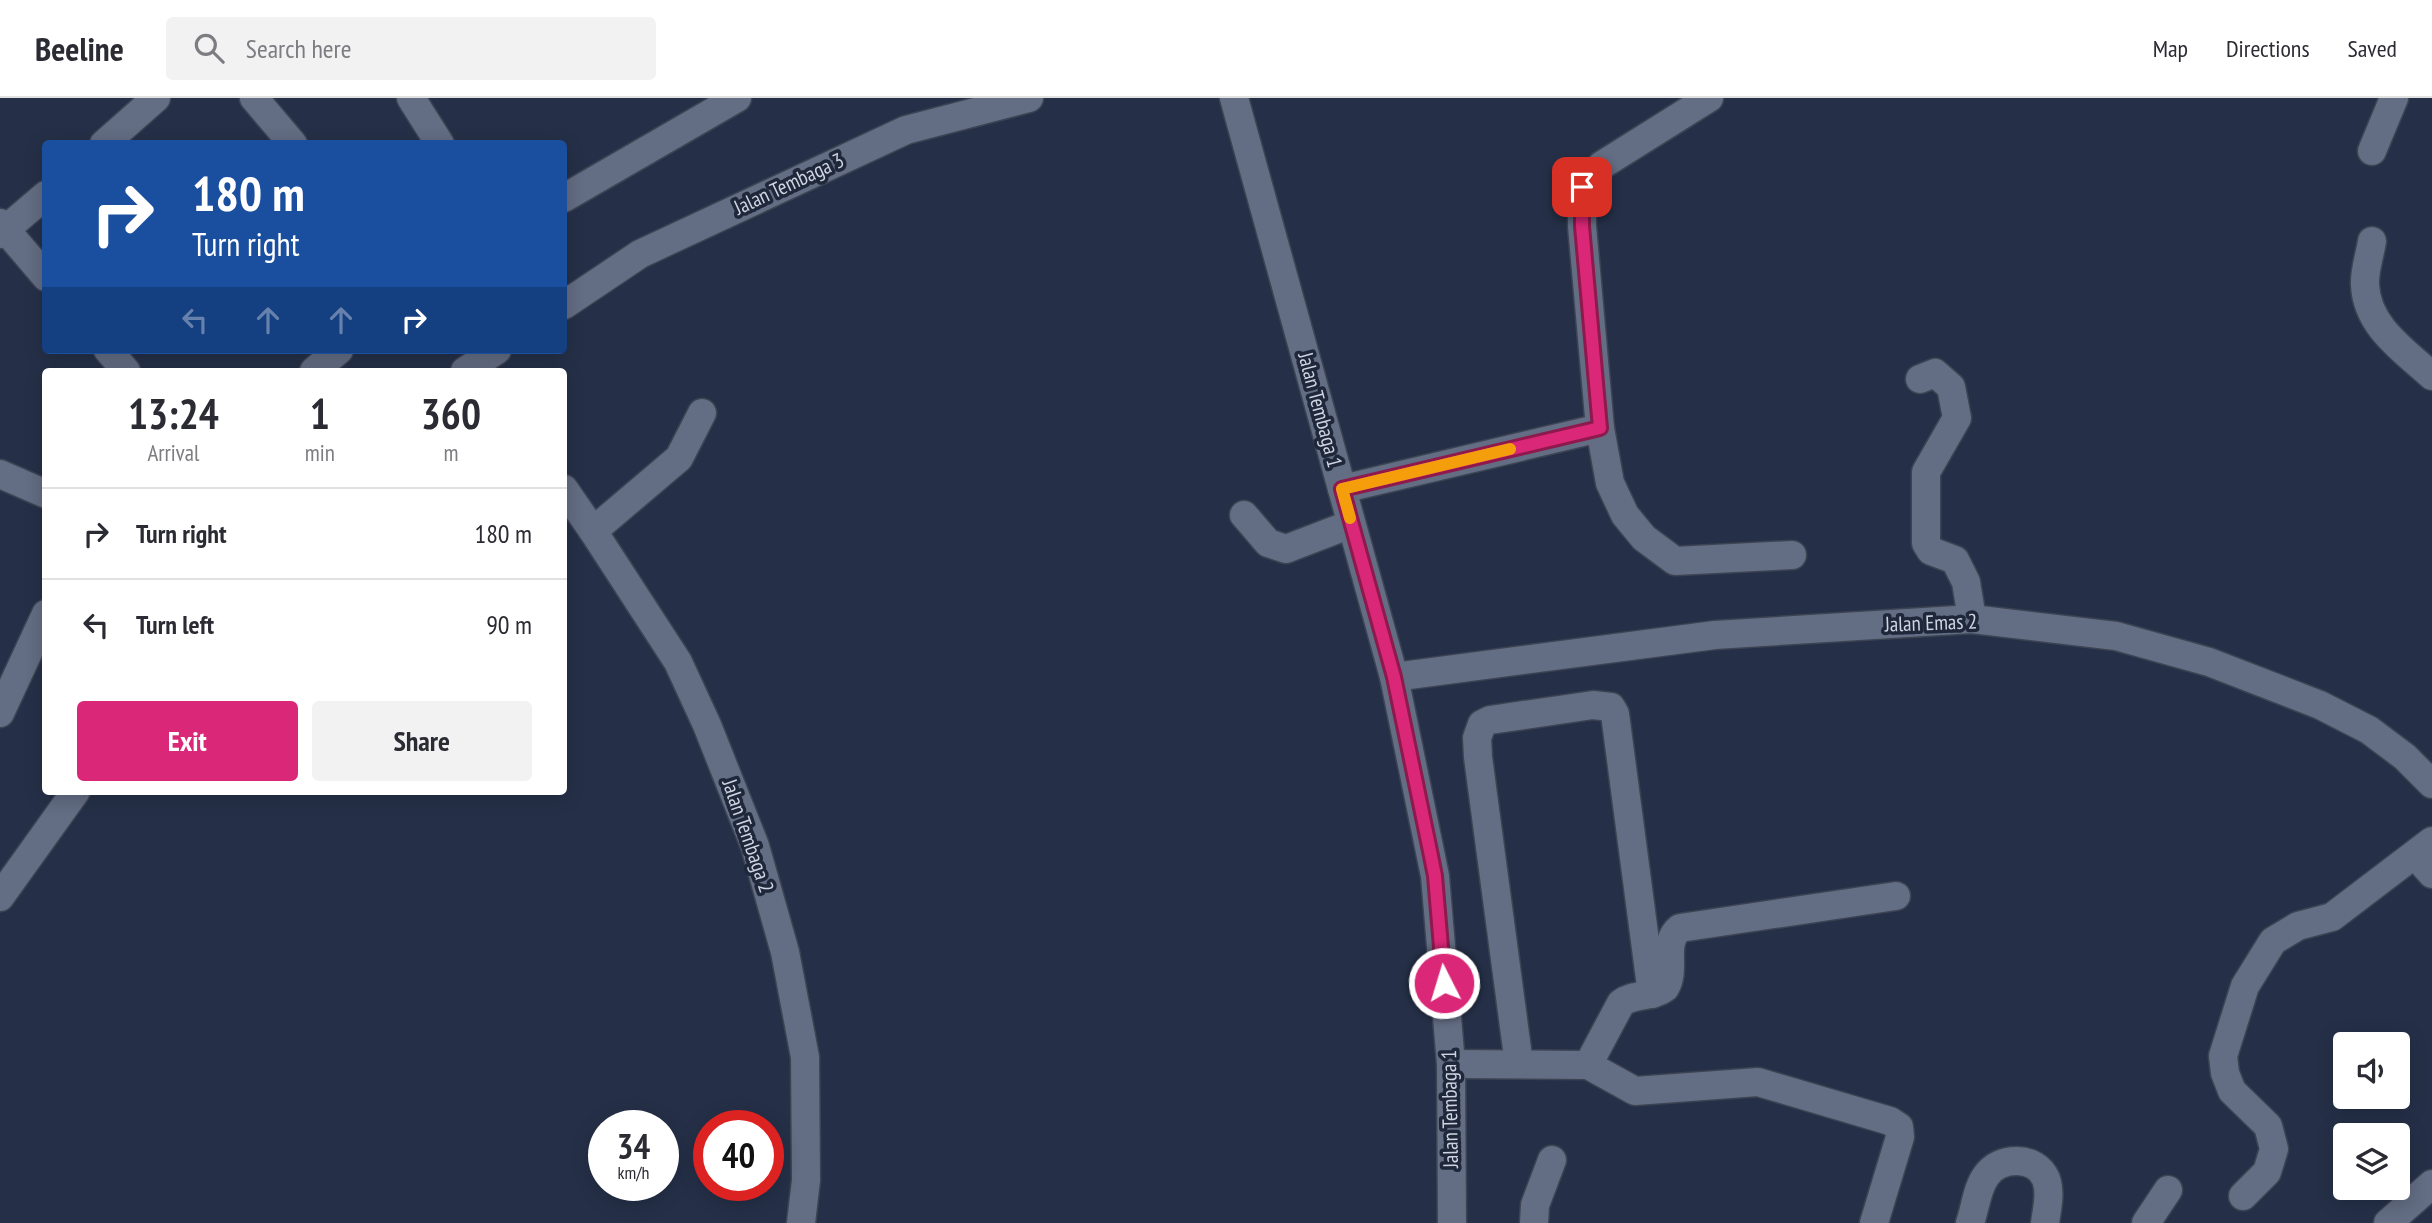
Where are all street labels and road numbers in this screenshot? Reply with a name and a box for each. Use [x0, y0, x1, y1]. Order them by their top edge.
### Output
street label: Jalan Tembaga 3 [729, 146, 848, 221]
street label: Jalan Tembaga 1 [1292, 348, 1349, 471]
street label: Jalan Emas 2 [1883, 607, 1978, 638]
street label: Jalan Tembaga 2 [716, 775, 781, 896]
street label: Jalan Tembaga 1 [1435, 1050, 1464, 1169]

